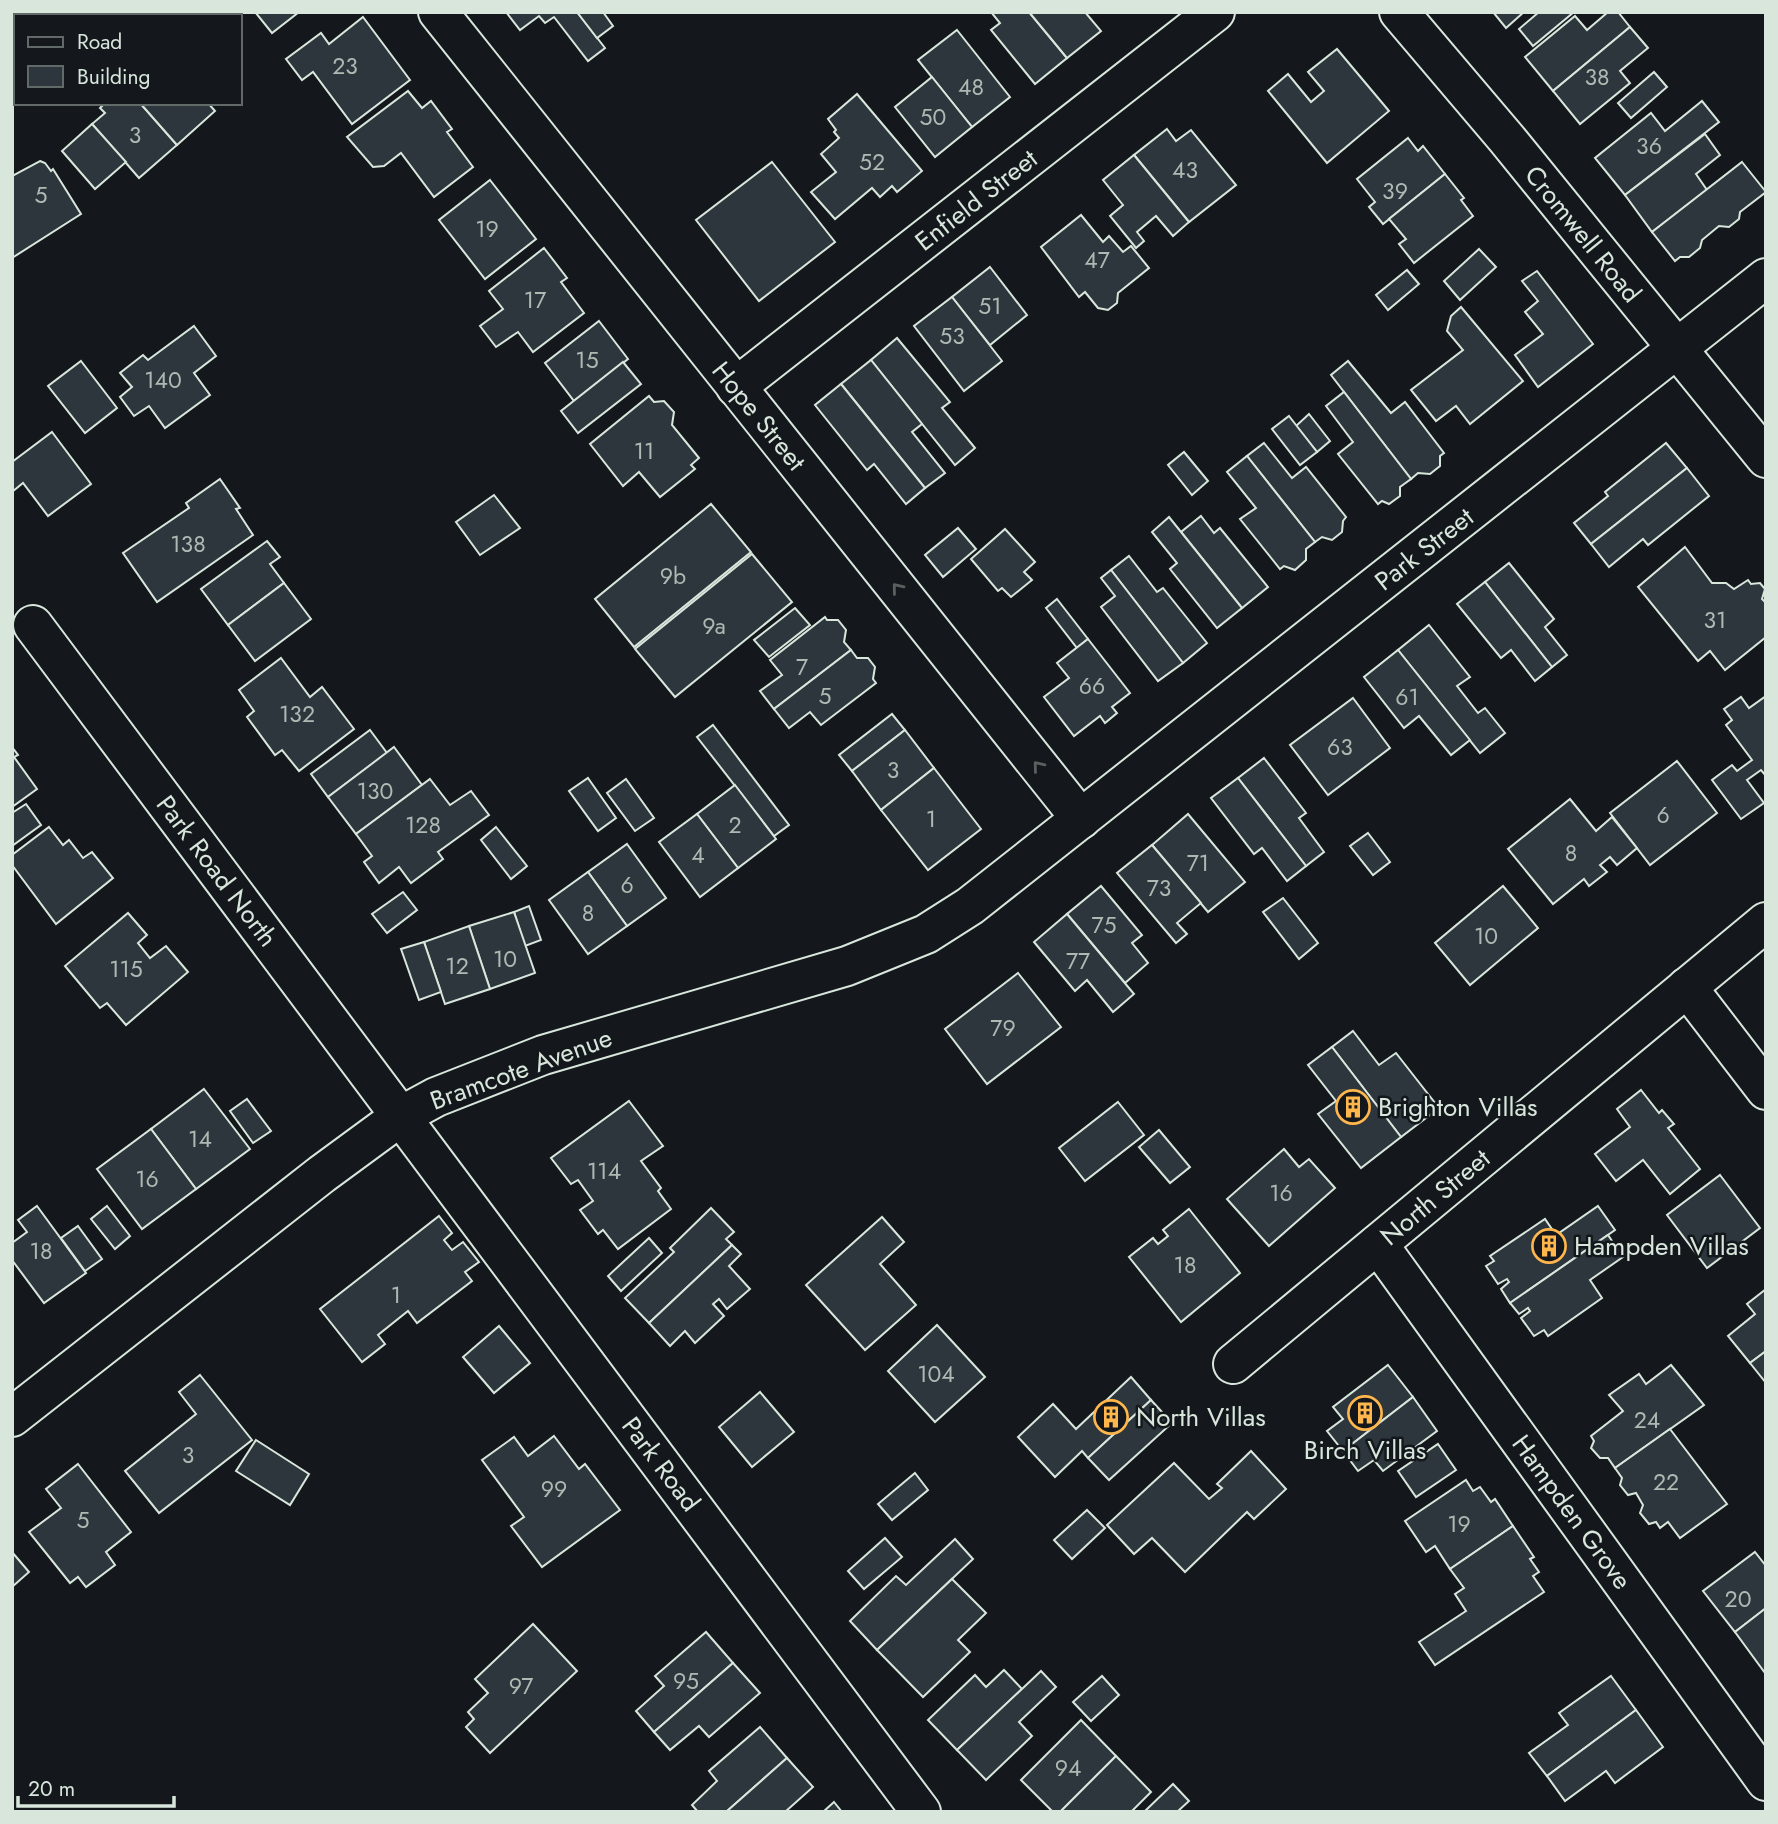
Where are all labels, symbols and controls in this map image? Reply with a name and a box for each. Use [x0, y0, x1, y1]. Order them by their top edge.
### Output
legend [14, 14, 242, 105]
text: Road [77, 27, 122, 57]
house number: 23 [332, 49, 358, 83]
house number: 38 [1584, 60, 1610, 94]
text: Building [77, 62, 150, 92]
house number: 48 [958, 70, 984, 104]
house number: 50 [920, 100, 946, 134]
house number: 3 [129, 118, 141, 152]
house number: 36 [1636, 129, 1662, 163]
street label: Enfield Street [907, 140, 1046, 260]
house number: 52 [859, 145, 885, 179]
house number: 43 [1172, 153, 1198, 187]
street label: Cromwell Road [1516, 157, 1650, 311]
house number: 39 [1382, 174, 1408, 208]
house number: 5 [35, 178, 48, 212]
house number: 19 [475, 212, 499, 246]
house number: 47 [1084, 243, 1110, 277]
house number: 17 [524, 283, 546, 317]
house number: 51 [978, 289, 1002, 323]
house number: 53 [939, 319, 965, 353]
house number: 15 [575, 343, 599, 377]
street label: Hope Street [703, 353, 815, 479]
house number: 140 [144, 363, 182, 397]
house number: 11 [634, 434, 654, 468]
street label: Park Street [1367, 498, 1482, 600]
house number: 138 [170, 527, 206, 561]
house number: 9b [660, 559, 686, 593]
one-way arrow [892, 584, 905, 596]
house number: 31 [1704, 603, 1726, 637]
house number: 9a [702, 609, 726, 643]
house number: 7 [796, 650, 808, 684]
house number: 66 [1079, 669, 1105, 703]
house number: 5 [819, 679, 832, 713]
house number: 61 [1395, 680, 1419, 714]
house number: 132 [279, 697, 315, 731]
house number: 63 [1327, 730, 1353, 764]
house number: 3 [887, 753, 899, 787]
one-way arrow [1034, 761, 1047, 774]
house number: 130 [357, 774, 393, 808]
street label: Park Road North [147, 787, 287, 955]
house number: 6 [1656, 798, 1670, 832]
house number: 1 [926, 802, 936, 836]
house number: 128 [405, 808, 441, 842]
house number: 2 [728, 808, 742, 842]
house number: 8 [1565, 836, 1577, 870]
house number: 4 [691, 838, 705, 872]
house number: 71 [1187, 846, 1209, 880]
house number: 6 [620, 868, 634, 902]
house number: 73 [1147, 871, 1171, 905]
house number: 8 [582, 896, 594, 930]
house number: 75 [1091, 908, 1117, 942]
house number: 10 [1474, 919, 1498, 953]
house number: 10 [493, 942, 517, 976]
house number: 77 [1066, 944, 1090, 978]
house number: 12 [445, 949, 469, 983]
house number: 115 [109, 952, 143, 986]
house number: 79 [990, 1011, 1016, 1045]
street label: Bramcote Avenue [425, 1018, 617, 1120]
building icon: Brighton Villas [1334, 1088, 1372, 1126]
place label: Brighton Villas [1378, 1088, 1537, 1126]
house number: 14 [188, 1122, 212, 1156]
street label: North Street [1372, 1139, 1499, 1254]
house number: 114 [587, 1154, 621, 1188]
house number: 16 [135, 1162, 159, 1196]
house number: 16 [1269, 1176, 1293, 1210]
building icon: Hampden Villas [1530, 1227, 1568, 1265]
place label: Hampden Villas [1574, 1227, 1749, 1265]
house number: 18 [30, 1234, 52, 1268]
house number: 18 [1174, 1248, 1196, 1282]
house number: 1 [391, 1278, 401, 1312]
house number: 104 [917, 1357, 955, 1391]
building icon: Birch Villas [1346, 1394, 1384, 1432]
building icon: North Villas [1092, 1398, 1130, 1436]
place label: North Villas [1136, 1398, 1266, 1436]
house number: 24 [1634, 1403, 1660, 1437]
street label: Park Road [613, 1409, 709, 1519]
street label: Hampden Grove [1503, 1427, 1641, 1597]
place label: Birch Villas [1304, 1431, 1426, 1469]
house number: 3 [182, 1438, 194, 1472]
house number: 22 [1653, 1465, 1679, 1499]
house number: 99 [541, 1472, 567, 1506]
house number: 5 [77, 1503, 90, 1537]
house number: 19 [1447, 1507, 1471, 1541]
house number: 20 [1725, 1582, 1751, 1616]
house number: 95 [673, 1664, 699, 1698]
house number: 97 [509, 1669, 533, 1703]
house number: 94 [1055, 1751, 1081, 1785]
scale bar [18, 1764, 173, 1808]
text: 20 m [28, 1774, 75, 1804]

